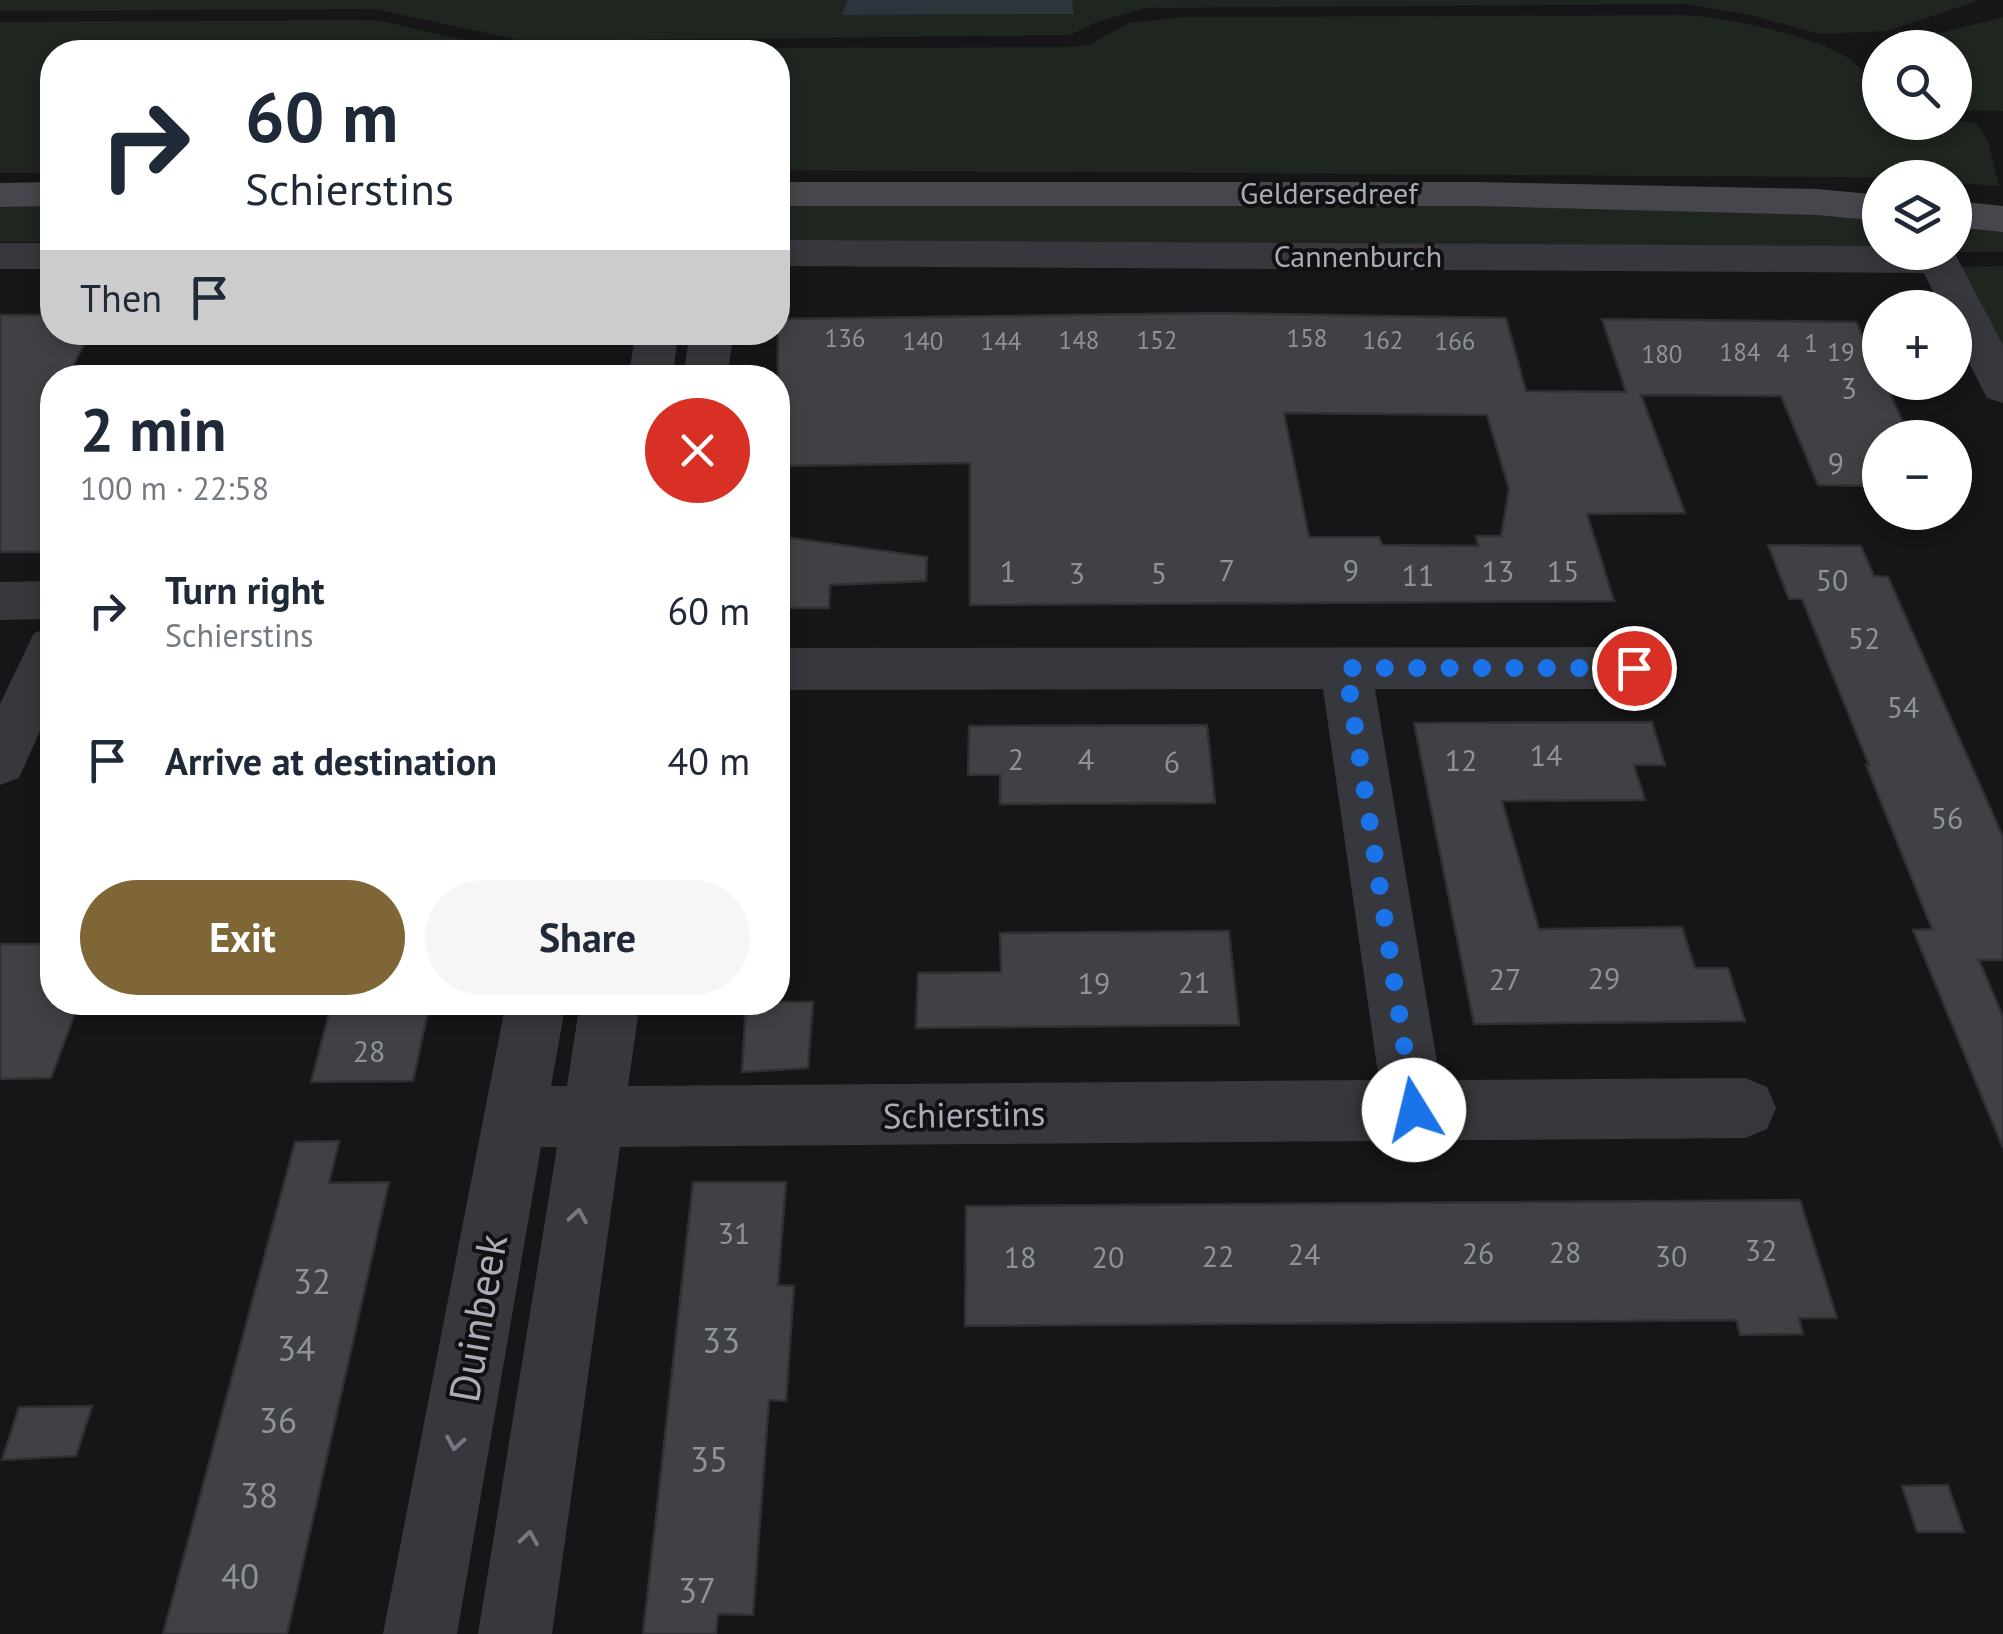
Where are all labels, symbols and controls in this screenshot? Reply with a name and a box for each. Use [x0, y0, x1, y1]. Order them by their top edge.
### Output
map controls [1862, 30, 1972, 530]
button: search [1862, 30, 1972, 140]
text: 60 m [245, 71, 398, 161]
icon: right [80, 80, 210, 210]
text: Schierstins [245, 159, 454, 217]
button: layers [1862, 160, 1972, 270]
street label: Geldersedreef [1240, 173, 1419, 212]
street label: Cannenburch [1274, 236, 1442, 275]
icon: arrive [182, 270, 237, 325]
text: Then [80, 273, 162, 322]
button: + [1862, 290, 1972, 400]
house number: 136 [825, 322, 865, 354]
house number: 158 [1287, 322, 1327, 354]
house number: 148 [1059, 324, 1099, 356]
house number: 152 [1137, 324, 1177, 356]
house number: 162 [1363, 324, 1403, 356]
house number: 140 [903, 325, 943, 357]
house number: 144 [981, 325, 1022, 357]
house number: 166 [1435, 325, 1475, 357]
house number: 1 [1804, 327, 1818, 359]
house number: 184 [1720, 336, 1761, 368]
house number: 19 [1827, 336, 1855, 368]
house number: 4 [1776, 337, 1790, 369]
house number: 180 [1642, 338, 1682, 370]
house number: 3 [1841, 368, 1857, 407]
text: 2 min [80, 390, 226, 468]
button: close [645, 398, 750, 503]
button: − [1862, 420, 1972, 530]
house number: 9 [1828, 443, 1844, 482]
text: 100 m · 22:58 [80, 467, 269, 509]
house number: 7 [1219, 550, 1235, 589]
house number: 9 [1343, 550, 1359, 589]
house number: 1 [1000, 551, 1016, 590]
house number: 13 [1482, 551, 1514, 590]
house number: 15 [1547, 551, 1579, 590]
house number: 3 [1069, 553, 1085, 592]
house number: 5 [1151, 553, 1167, 592]
house number: 11 [1402, 555, 1434, 594]
house number: 50 [1816, 560, 1848, 599]
text: Turn right [165, 565, 325, 614]
icon: right [80, 583, 135, 638]
text: 60 m [668, 586, 750, 635]
text: Schierstins [165, 614, 314, 656]
house number: 52 [1848, 618, 1880, 657]
pin [1592, 626, 1677, 711]
icon: arrive [1607, 641, 1662, 696]
house number: 54 [1887, 687, 1919, 726]
icon: arrive [80, 733, 135, 788]
house number: 14 [1530, 735, 1562, 774]
text: Arrive at destination [165, 736, 497, 785]
text: 40 m [668, 736, 750, 785]
house number: 2 [1008, 739, 1024, 778]
house number: 4 [1078, 739, 1094, 778]
house number: 12 [1445, 740, 1477, 779]
house number: 6 [1164, 742, 1180, 781]
house number: 56 [1931, 798, 1963, 837]
button: Exit [80, 880, 405, 995]
button: Share [425, 880, 750, 995]
house number: 29 [1588, 958, 1620, 997]
house number: 27 [1489, 959, 1521, 998]
house number: 21 [1178, 962, 1210, 1001]
house number: 19 [1078, 963, 1110, 1002]
house number: 28 [353, 1031, 385, 1070]
position arrow [1362, 1058, 1466, 1162]
street label: Schierstins [882, 1090, 1046, 1138]
one-way arrow [566, 1208, 587, 1225]
house number: 31 [718, 1213, 750, 1252]
street label: Duinbeek [436, 1230, 519, 1406]
house number: 32 [1745, 1230, 1777, 1269]
house number: 28 [1549, 1232, 1581, 1271]
house number: 26 [1462, 1233, 1494, 1272]
house number: 24 [1288, 1234, 1320, 1273]
house number: 22 [1202, 1236, 1234, 1275]
house number: 30 [1655, 1236, 1687, 1275]
house number: 18 [1004, 1237, 1036, 1276]
house number: 20 [1092, 1237, 1124, 1276]
house number: 32 [293, 1258, 331, 1304]
house number: 33 [702, 1317, 740, 1363]
house number: 34 [277, 1325, 315, 1371]
house number: 36 [259, 1397, 297, 1443]
one-way arrow [445, 1435, 466, 1451]
house number: 35 [690, 1436, 728, 1482]
house number: 38 [240, 1472, 278, 1518]
one-way arrow [518, 1529, 539, 1546]
house number: 40 [221, 1553, 259, 1599]
house number: 37 [678, 1567, 716, 1613]

